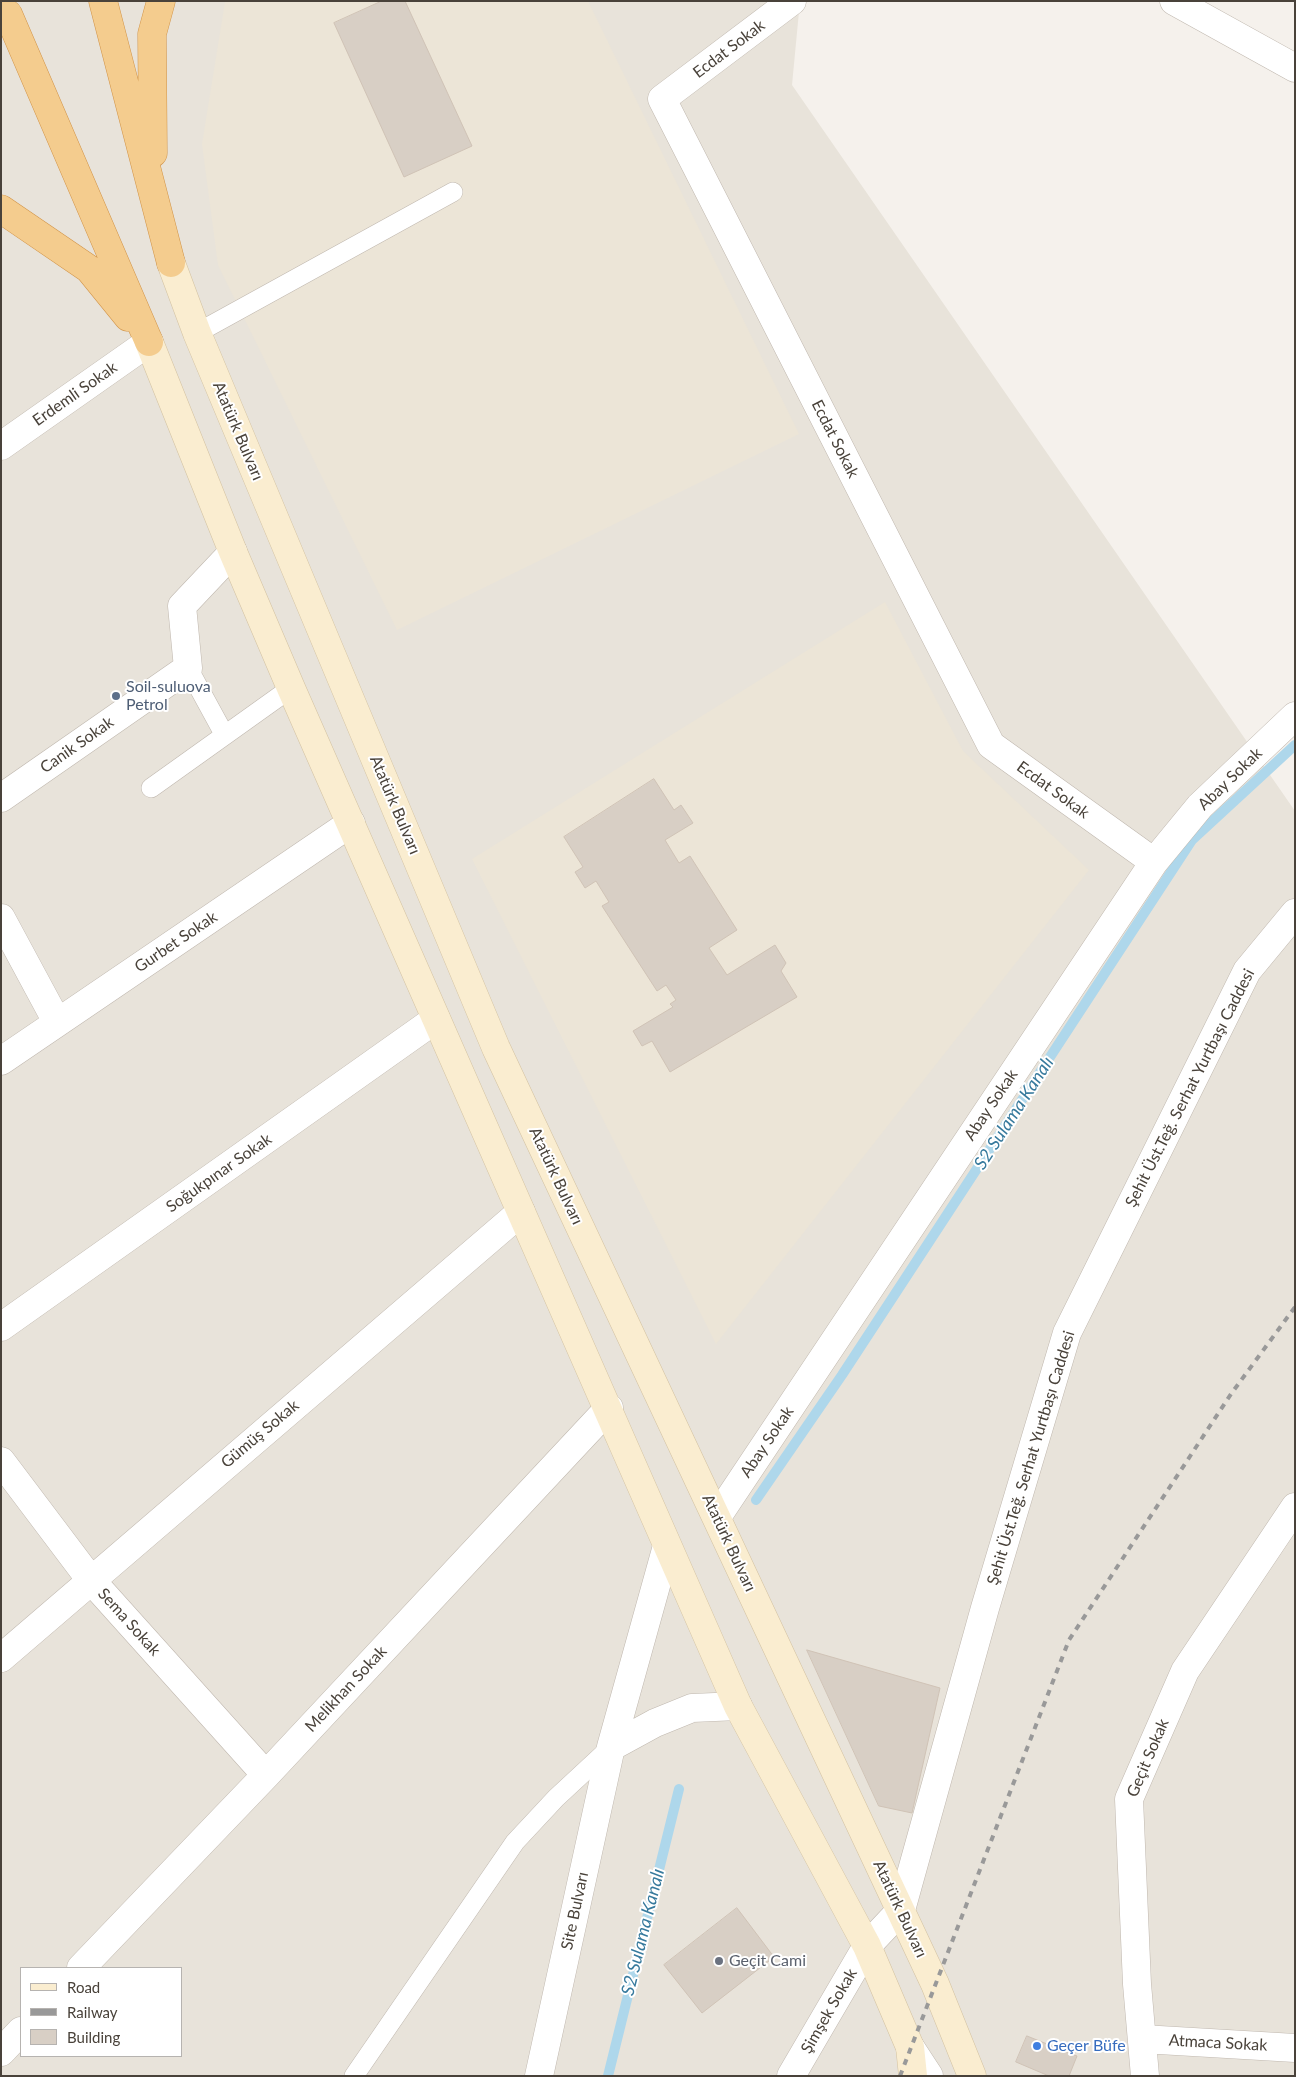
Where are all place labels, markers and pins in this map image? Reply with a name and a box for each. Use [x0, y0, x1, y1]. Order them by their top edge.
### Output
place label: Soil-suluova Petrol [126, 677, 211, 715]
marker: Soil-suluova Petrol [110, 690, 122, 702]
place label: Geçit Cami [729, 1951, 806, 1971]
marker: Geçit Cami [713, 1955, 725, 1967]
place label: Geçer Büfe [1047, 2036, 1126, 2056]
marker: Geçer Büfe [1031, 2040, 1043, 2052]

